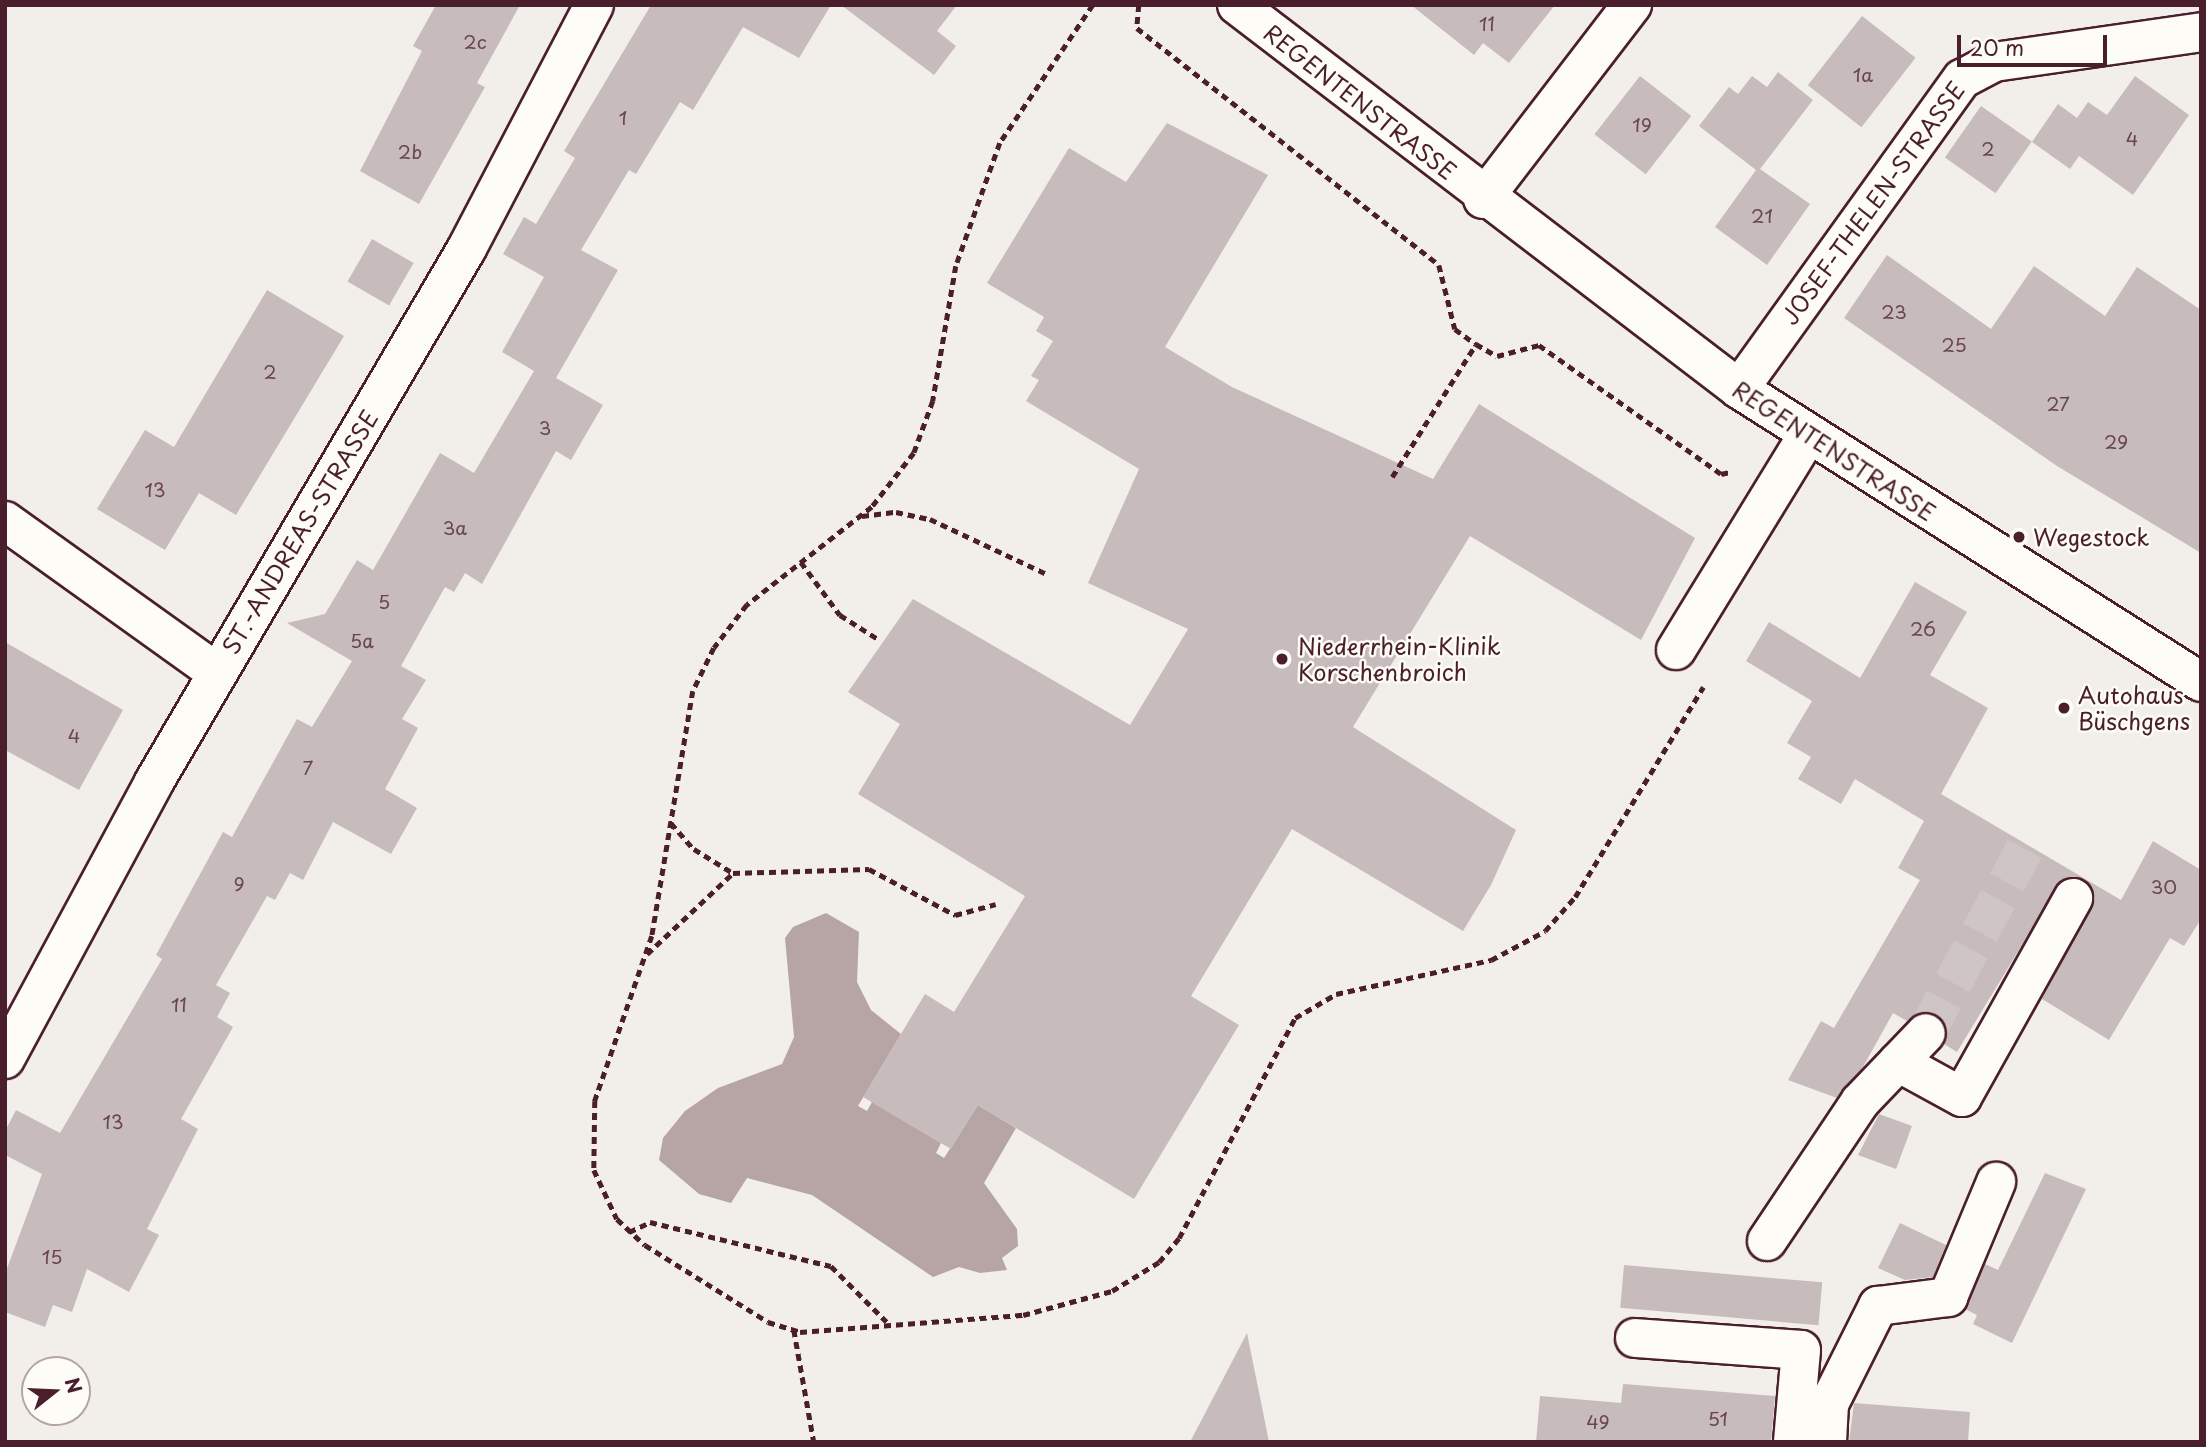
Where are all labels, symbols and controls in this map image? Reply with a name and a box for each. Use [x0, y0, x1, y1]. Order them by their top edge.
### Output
house number: 11 [1479, 13, 1495, 35]
street label: REGENTENSTRASSE [1258, 18, 1462, 186]
scale bar [1961, 21, 2112, 65]
house number: 2c [463, 31, 487, 53]
text: 20 m [1970, 31, 2024, 63]
house number: 1a [1853, 64, 1873, 86]
street label: JOSEF-THELEN-STRASSE [1776, 76, 1970, 330]
house number: 1 [619, 107, 627, 129]
house number: 19 [1632, 114, 1652, 136]
house number: 4 [2126, 128, 2138, 150]
house number: 2 [1981, 138, 1995, 160]
house number: 2b [398, 141, 422, 163]
house number: 21 [1751, 205, 1773, 227]
house number: 23 [1881, 301, 1907, 323]
house number: 25 [1941, 334, 1967, 356]
house number: 2 [263, 361, 277, 383]
street label: REGENTENSTRASSE [1727, 375, 1941, 527]
house number: 27 [2046, 393, 2070, 415]
street label: ST.-ANDREAS-STRASSE [216, 405, 384, 659]
house number: 3 [539, 417, 551, 439]
house number: 29 [2104, 431, 2128, 453]
house number: 13 [144, 479, 166, 501]
house number: 3a [443, 517, 467, 539]
place label: Wegestock [2033, 523, 2149, 551]
marker: Wegestock [2011, 529, 2027, 545]
house number: 5 [378, 591, 390, 613]
house number: 26 [1910, 618, 1936, 640]
house number: 5a [350, 630, 374, 652]
place label: Niederrhein-Klinik Korschenbroich [1298, 632, 1501, 686]
marker: Niederrhein-Klinik Korschenbroich [1272, 649, 1292, 669]
place label: Autohaus Büschgens [2078, 681, 2190, 735]
marker: Autohaus Büschgens [2056, 700, 2072, 716]
house number: 4 [68, 725, 80, 747]
house number: 7 [303, 757, 313, 779]
house number: 9 [233, 873, 245, 895]
house number: 30 [2151, 876, 2177, 898]
house number: 11 [171, 994, 187, 1016]
house number: 13 [102, 1111, 124, 1133]
house number: 15 [42, 1246, 62, 1268]
north arrow [21, 1356, 91, 1426]
text: N [58, 1374, 90, 1397]
house number: 51 [1708, 1408, 1728, 1430]
house number: 49 [1586, 1411, 1610, 1433]

